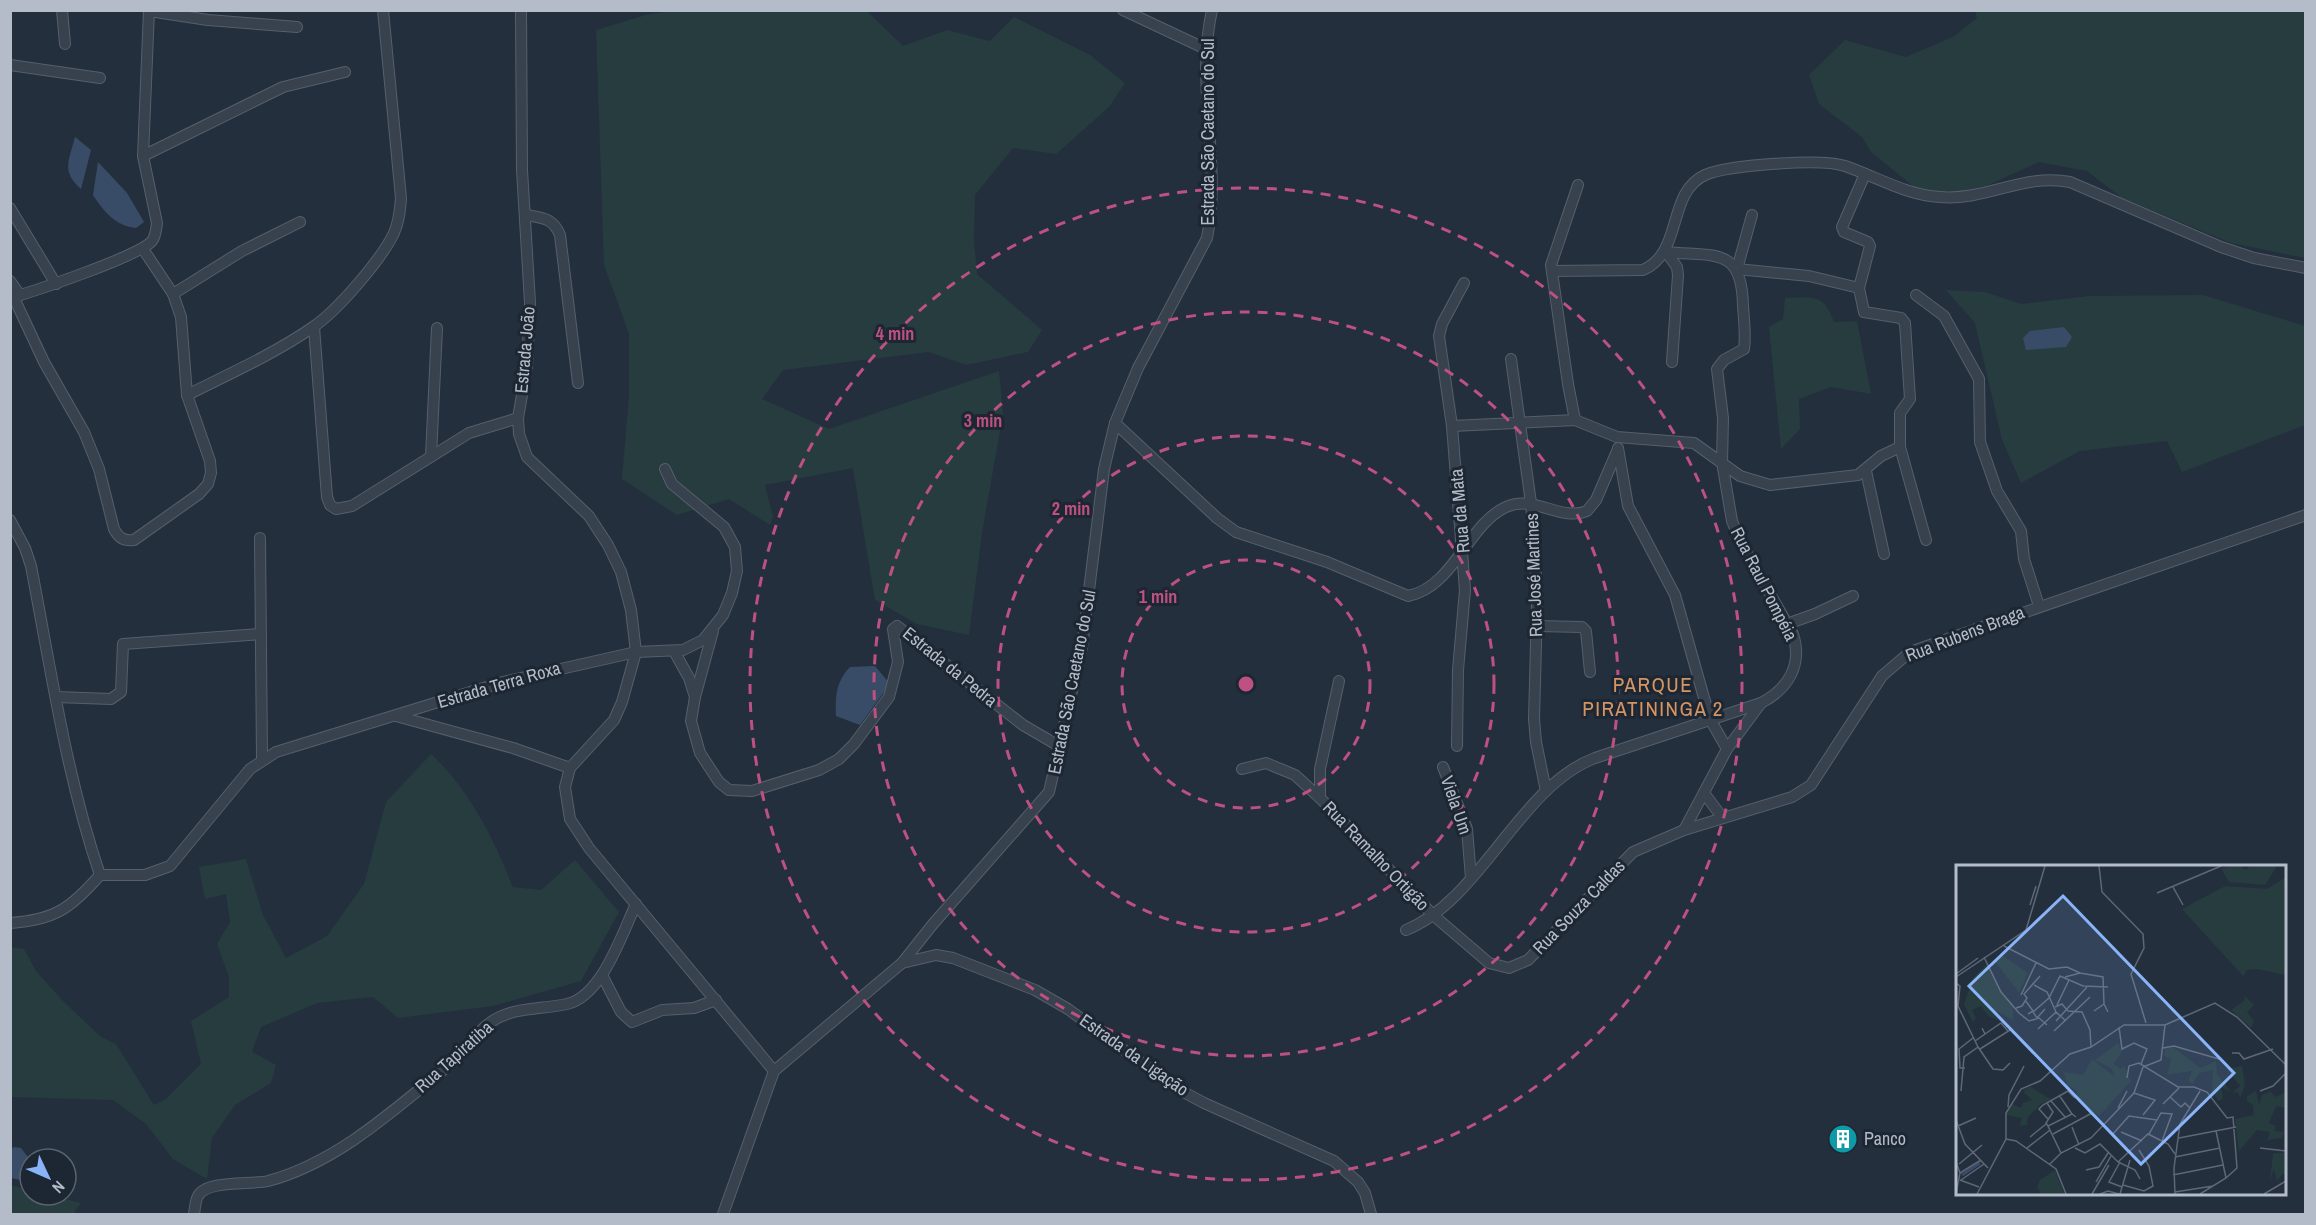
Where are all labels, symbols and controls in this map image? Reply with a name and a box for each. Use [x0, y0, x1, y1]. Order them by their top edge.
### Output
street label: Estrada São Caetano do Sul [1195, 38, 1220, 226]
street label: Estrada João [508, 306, 541, 394]
text: 4 min [876, 321, 914, 346]
text: 3 min [964, 408, 1002, 433]
street label: Rua da Mata [1443, 468, 1476, 554]
text: 2 min [1052, 496, 1090, 521]
street label: Rua José Martines [1519, 513, 1548, 637]
street label: Rua Raul Pompéia [1725, 523, 1804, 645]
text: 1 min [1139, 584, 1177, 609]
street label: Estrada São Caetano do Sul [1041, 588, 1102, 776]
street label: Rua Rubens Braga [1902, 599, 2028, 668]
street label: Estrada da Pedra [898, 621, 1003, 712]
street label: Estrada Terra Roxa [434, 655, 563, 714]
district label: PARQUE PIRATININGA 2 [1582, 670, 1724, 723]
centre of rings [1236, 674, 1256, 694]
street label: Viela Um [1435, 772, 1478, 837]
street label: Rua Ramalho Ortigão [1317, 795, 1435, 916]
street label: Rua Souza Caldas [1527, 854, 1630, 960]
inset map [1956, 865, 2286, 1195]
street label: Estrada da Ligação [1075, 1008, 1194, 1102]
street label: Rua Tapiratiba [409, 1015, 498, 1098]
building icon: Panco [1827, 1123, 1859, 1155]
place label: Panco [1864, 1126, 1906, 1151]
north arrow [18, 1147, 78, 1207]
text: N [48, 1176, 70, 1198]

